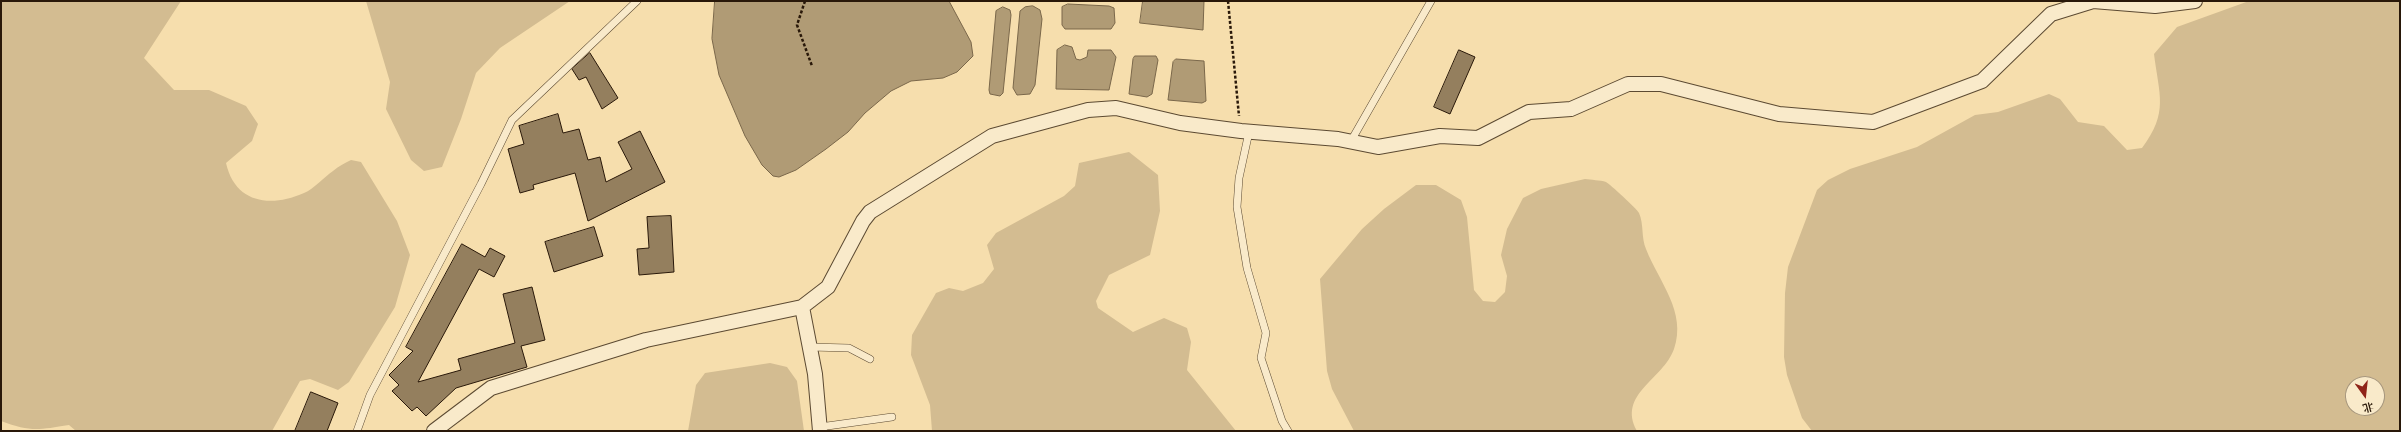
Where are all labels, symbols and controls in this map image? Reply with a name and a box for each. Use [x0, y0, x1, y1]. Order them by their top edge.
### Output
north arrow [2345, 376, 2385, 416]
text: 北 [2361, 399, 2375, 415]

